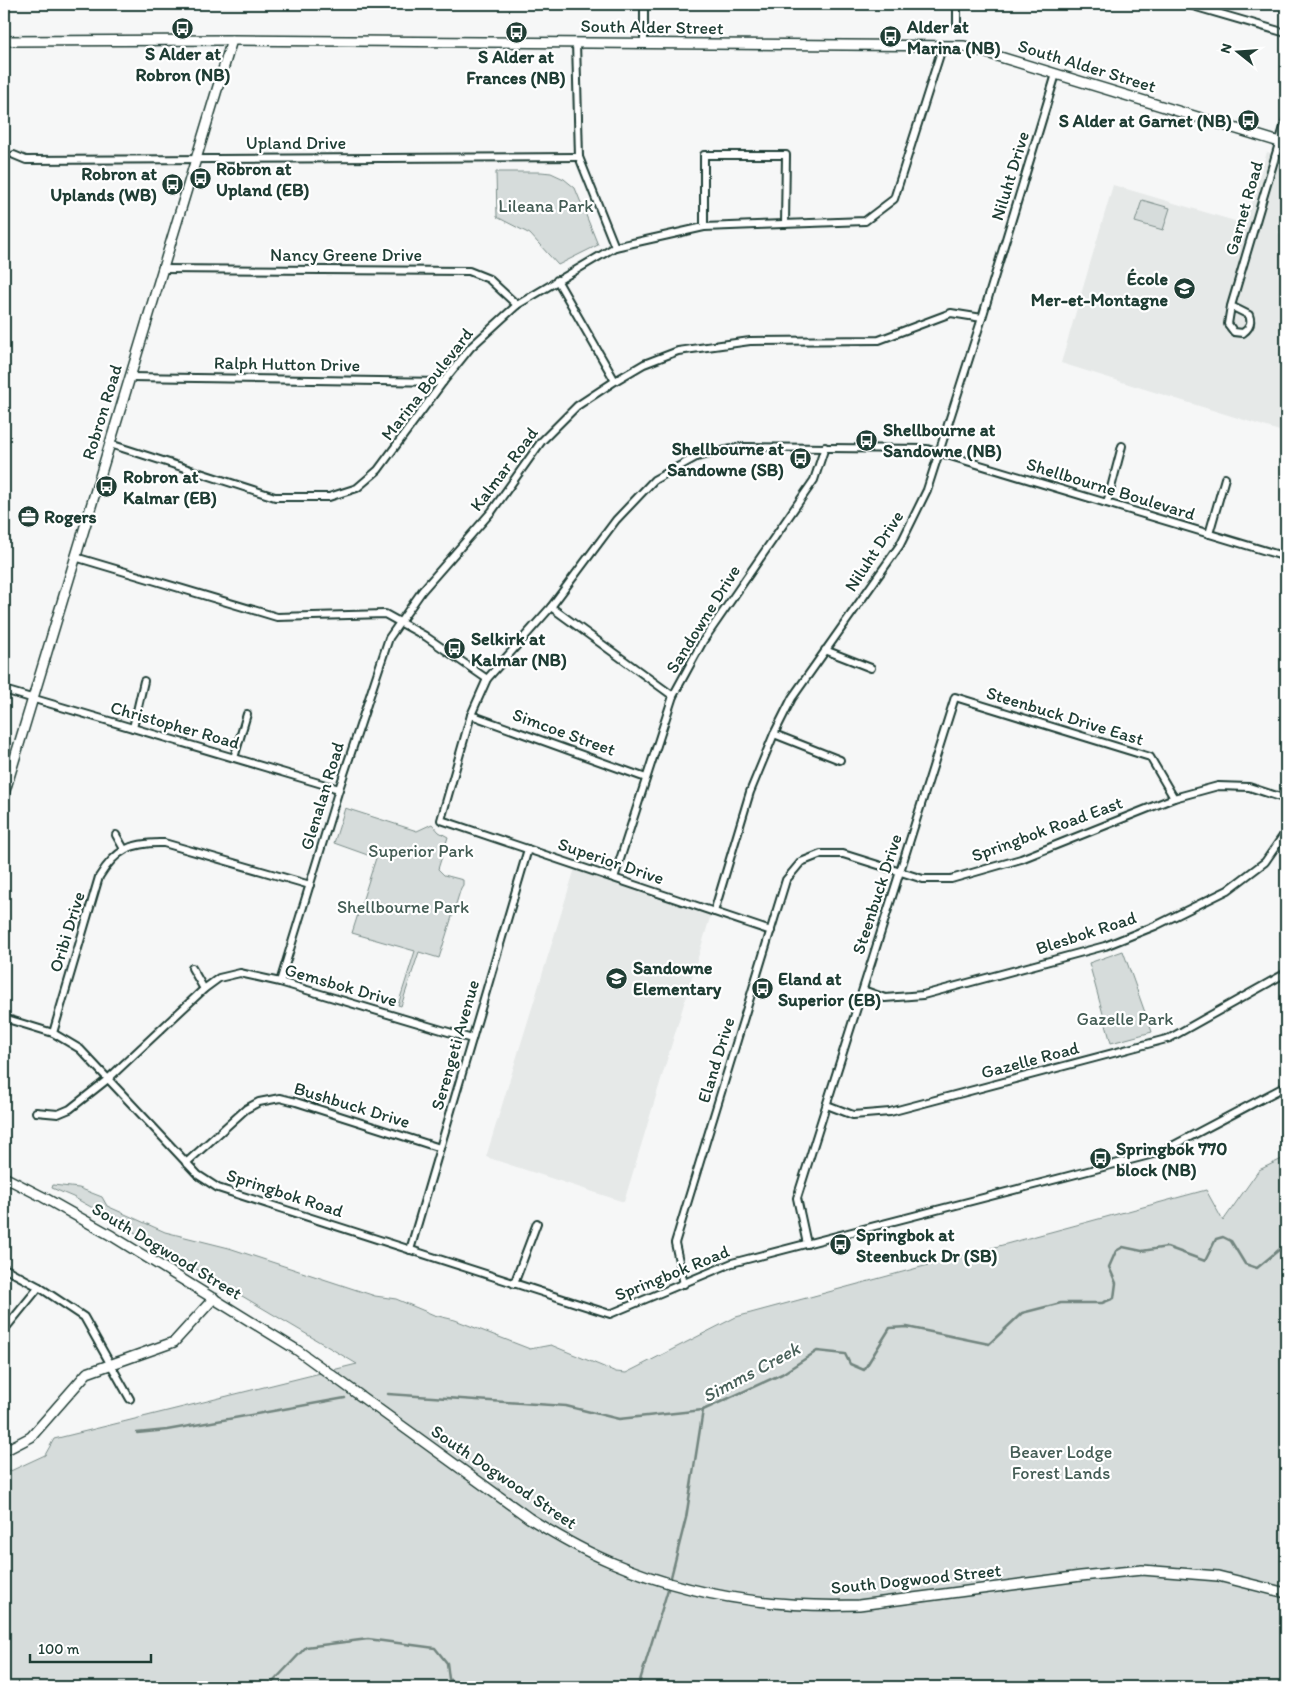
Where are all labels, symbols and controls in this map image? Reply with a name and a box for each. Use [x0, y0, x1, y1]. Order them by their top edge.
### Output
street label: South Alder Street [580, 15, 724, 39]
place label: Alder at Marina (NB) [906, 16, 1001, 59]
bus stop icon: S Alder at Robron (NB) [171, 17, 195, 41]
bus stop icon: S Alder at Frances (NB) [504, 20, 528, 44]
bus stop icon: Alder at Marina (NB) [879, 25, 903, 49]
north arrow [1212, 28, 1262, 78]
street label: South Alder Street [1015, 35, 1159, 98]
text: N [1217, 41, 1236, 55]
place label: S Alder at Robron (NB) [136, 43, 231, 86]
place label: S Alder at Frances (NB) [466, 46, 566, 89]
bus stop icon: S Alder at Garnet (NB) [1236, 109, 1260, 133]
place label: S Alder at Garnet (NB) [1059, 110, 1232, 132]
street label: Niluht Drive [986, 129, 1034, 223]
street label: Upland Drive [246, 132, 346, 154]
place label: Robron at Upland (EB) [216, 158, 310, 201]
street label: Garnet Road [1220, 158, 1268, 258]
place label: Robron at Uplands (WB) [50, 163, 157, 206]
bus stop icon: Robron at Upland (EB) [188, 167, 212, 191]
bus stop icon: Robron at Uplands (WB) [161, 172, 185, 196]
park label: Lileana Park [498, 195, 594, 217]
street label: Nancy Greene Drive [270, 244, 422, 266]
place label: École Mer-et-Montagne [1031, 268, 1168, 311]
school or university icon: École Mer-et-Montagne [1172, 277, 1196, 301]
street label: Marina Boulevard [376, 323, 478, 445]
street label: Ralph Hutton Drive [214, 352, 360, 376]
street label: Robron Road [77, 361, 127, 462]
place label: Shellbourne at Sandowne (NB) [883, 419, 1002, 462]
street label: Kalmar Road [465, 422, 543, 515]
bus stop icon: Shellbourne at Sandowne (NB) [855, 428, 879, 452]
place label: Shellbourne at Sandowne (SB) [667, 438, 784, 481]
bus stop icon: Shellbourne at Sandowne (SB) [788, 447, 812, 471]
street label: Shellbourne Boulevard [1024, 453, 1198, 525]
place label: Robron at Kalmar (EB) [123, 466, 217, 509]
bus stop icon: Robron at Kalmar (EB) [95, 475, 119, 499]
office icon: Rogers [16, 505, 40, 529]
place label: Rogers [44, 506, 97, 528]
street label: Niluht Drive [840, 506, 908, 596]
street label: Sandowne Drive [661, 561, 745, 677]
place label: Selkirk at Kalmar (NB) [471, 628, 567, 671]
bus stop icon: Selkirk at Kalmar (NB) [443, 637, 467, 661]
street label: Steenbuck Drive East [984, 682, 1147, 750]
street label: Christopher Road [108, 696, 243, 754]
street label: Simcoe Street [510, 703, 619, 761]
street label: Glenalan Road [295, 739, 349, 853]
street label: Springbok Road East [968, 791, 1126, 867]
street label: Steenbuck Drive [847, 831, 907, 957]
street label: Superior Drive [555, 833, 667, 889]
park label: Superior Park [368, 840, 474, 862]
street label: Oribi Drive [44, 889, 90, 975]
park label: Shellbourne Park [337, 896, 469, 918]
street label: Blesbok Road [1033, 906, 1139, 960]
place label: Sandowne Elementary [633, 957, 722, 1000]
street label: Gemsbok Drive [282, 958, 400, 1012]
school or university icon: Sandowne Elementary [605, 966, 629, 990]
place label: Eland at Superior (EB) [778, 968, 881, 1011]
street label: Serengeti Avenue [426, 977, 484, 1113]
bus stop icon: Eland at Superior (EB) [750, 977, 774, 1001]
park label: Gazelle Park [1076, 1008, 1174, 1030]
street label: Eland Drive [693, 1014, 739, 1106]
street label: Gazelle Road [979, 1036, 1081, 1084]
street label: Bushbuck Drive [291, 1077, 413, 1133]
place label: Springbok 770 block (NB) [1116, 1138, 1227, 1181]
bus stop icon: Springbok 770 block (NB) [1088, 1147, 1112, 1171]
street label: Springbok Road [224, 1164, 346, 1222]
street label: South Dogwood Street [88, 1197, 246, 1305]
place label: Springbok at Steenbuck Dr (SB) [856, 1224, 998, 1267]
bus stop icon: Springbok at Steenbuck Dr (SB) [828, 1233, 852, 1257]
street label: Springbok Road [611, 1240, 733, 1306]
water label: Simms Creek [698, 1336, 805, 1407]
street label: South Dogwood Street [427, 1420, 581, 1534]
park label: Beaver Lodge Forest Lands [1010, 1441, 1112, 1484]
street label: South Dogwood Street [830, 1559, 1003, 1599]
scale bar [30, 1631, 151, 1663]
text: 100 m [38, 1640, 80, 1658]

